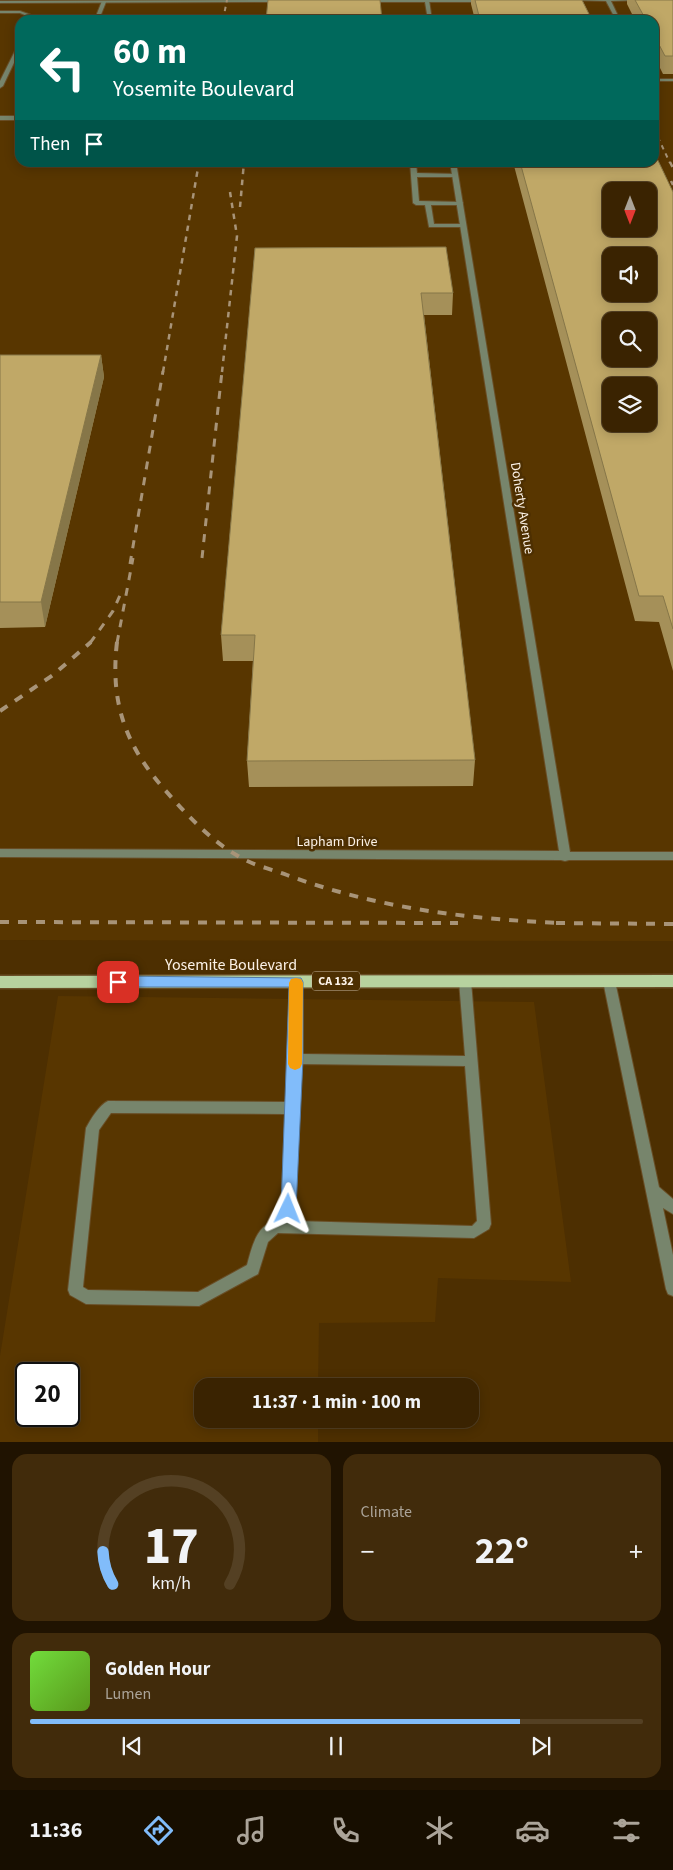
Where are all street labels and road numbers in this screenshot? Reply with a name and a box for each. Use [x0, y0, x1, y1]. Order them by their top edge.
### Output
street label: Doherty Avenue [505, 461, 539, 556]
street label: Lapham Drive [296, 832, 378, 852]
street label: Yosemite Boulevard [164, 954, 297, 976]
road number: CA 132 [312, 971, 360, 990]

